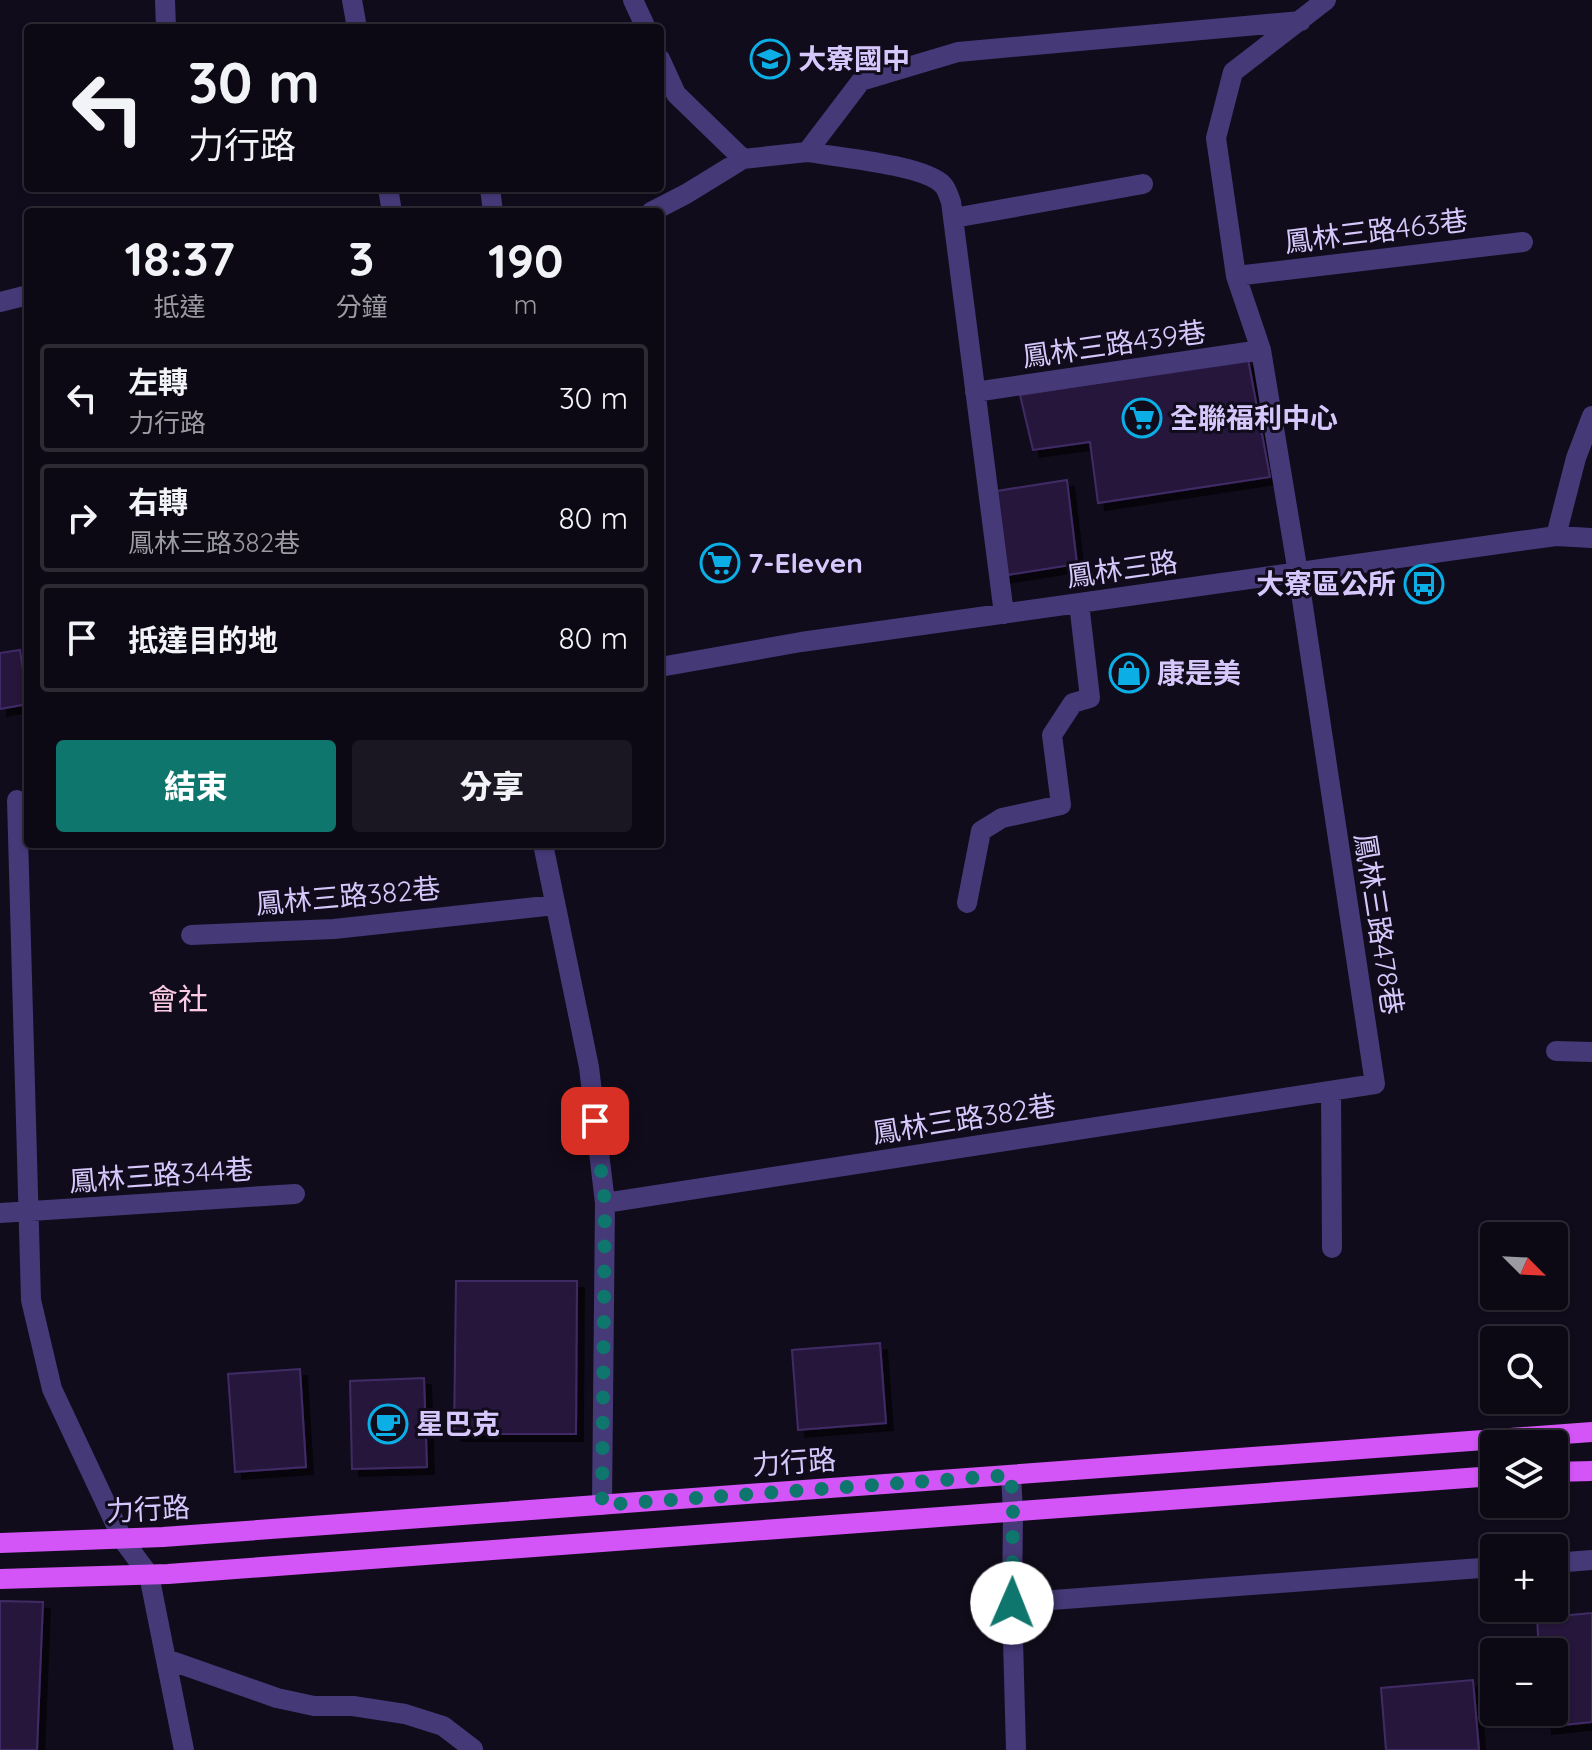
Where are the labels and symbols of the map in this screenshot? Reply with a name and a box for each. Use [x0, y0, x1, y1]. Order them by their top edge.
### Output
school or university icon: 大寮國中 [749, 38, 791, 80]
place label: 大寮國中 [798, 41, 910, 76]
street label: 鳳林三路463巷 [1282, 202, 1470, 259]
street label: 鳳林三路439巷 [1020, 313, 1208, 374]
supermarket icon: 全聯福利中心 [1121, 397, 1163, 439]
place label: 全聯福利中心 [1170, 400, 1338, 435]
supermarket icon: 7-Eleven [699, 542, 741, 584]
street label: 鳳林三路 [1064, 543, 1180, 594]
place label: 7-Eleven [748, 545, 863, 580]
bus stop icon: 大寮區公所 [1403, 563, 1445, 605]
place label: 大寮區公所 [1256, 566, 1396, 601]
shop icon: 康是美 [1108, 652, 1150, 694]
place label: 康是美 [1157, 655, 1241, 690]
street label: 鳳林三路478巷 [1348, 831, 1411, 1017]
street label: 鳳林三路382巷 [254, 870, 442, 921]
district label: 會社 [148, 980, 208, 1018]
pin [561, 1087, 629, 1155]
street label: 鳳林三路382巷 [870, 1087, 1058, 1150]
street label: 鳳林三路344巷 [68, 1151, 254, 1198]
north arrow [1480, 1222, 1568, 1310]
cafe icon: 星巴克 [367, 1403, 409, 1445]
place label: 星巴克 [416, 1406, 500, 1441]
street label: 力行路 [751, 1441, 837, 1482]
street label: 力行路 [105, 1489, 191, 1528]
position arrow [970, 1561, 1054, 1645]

